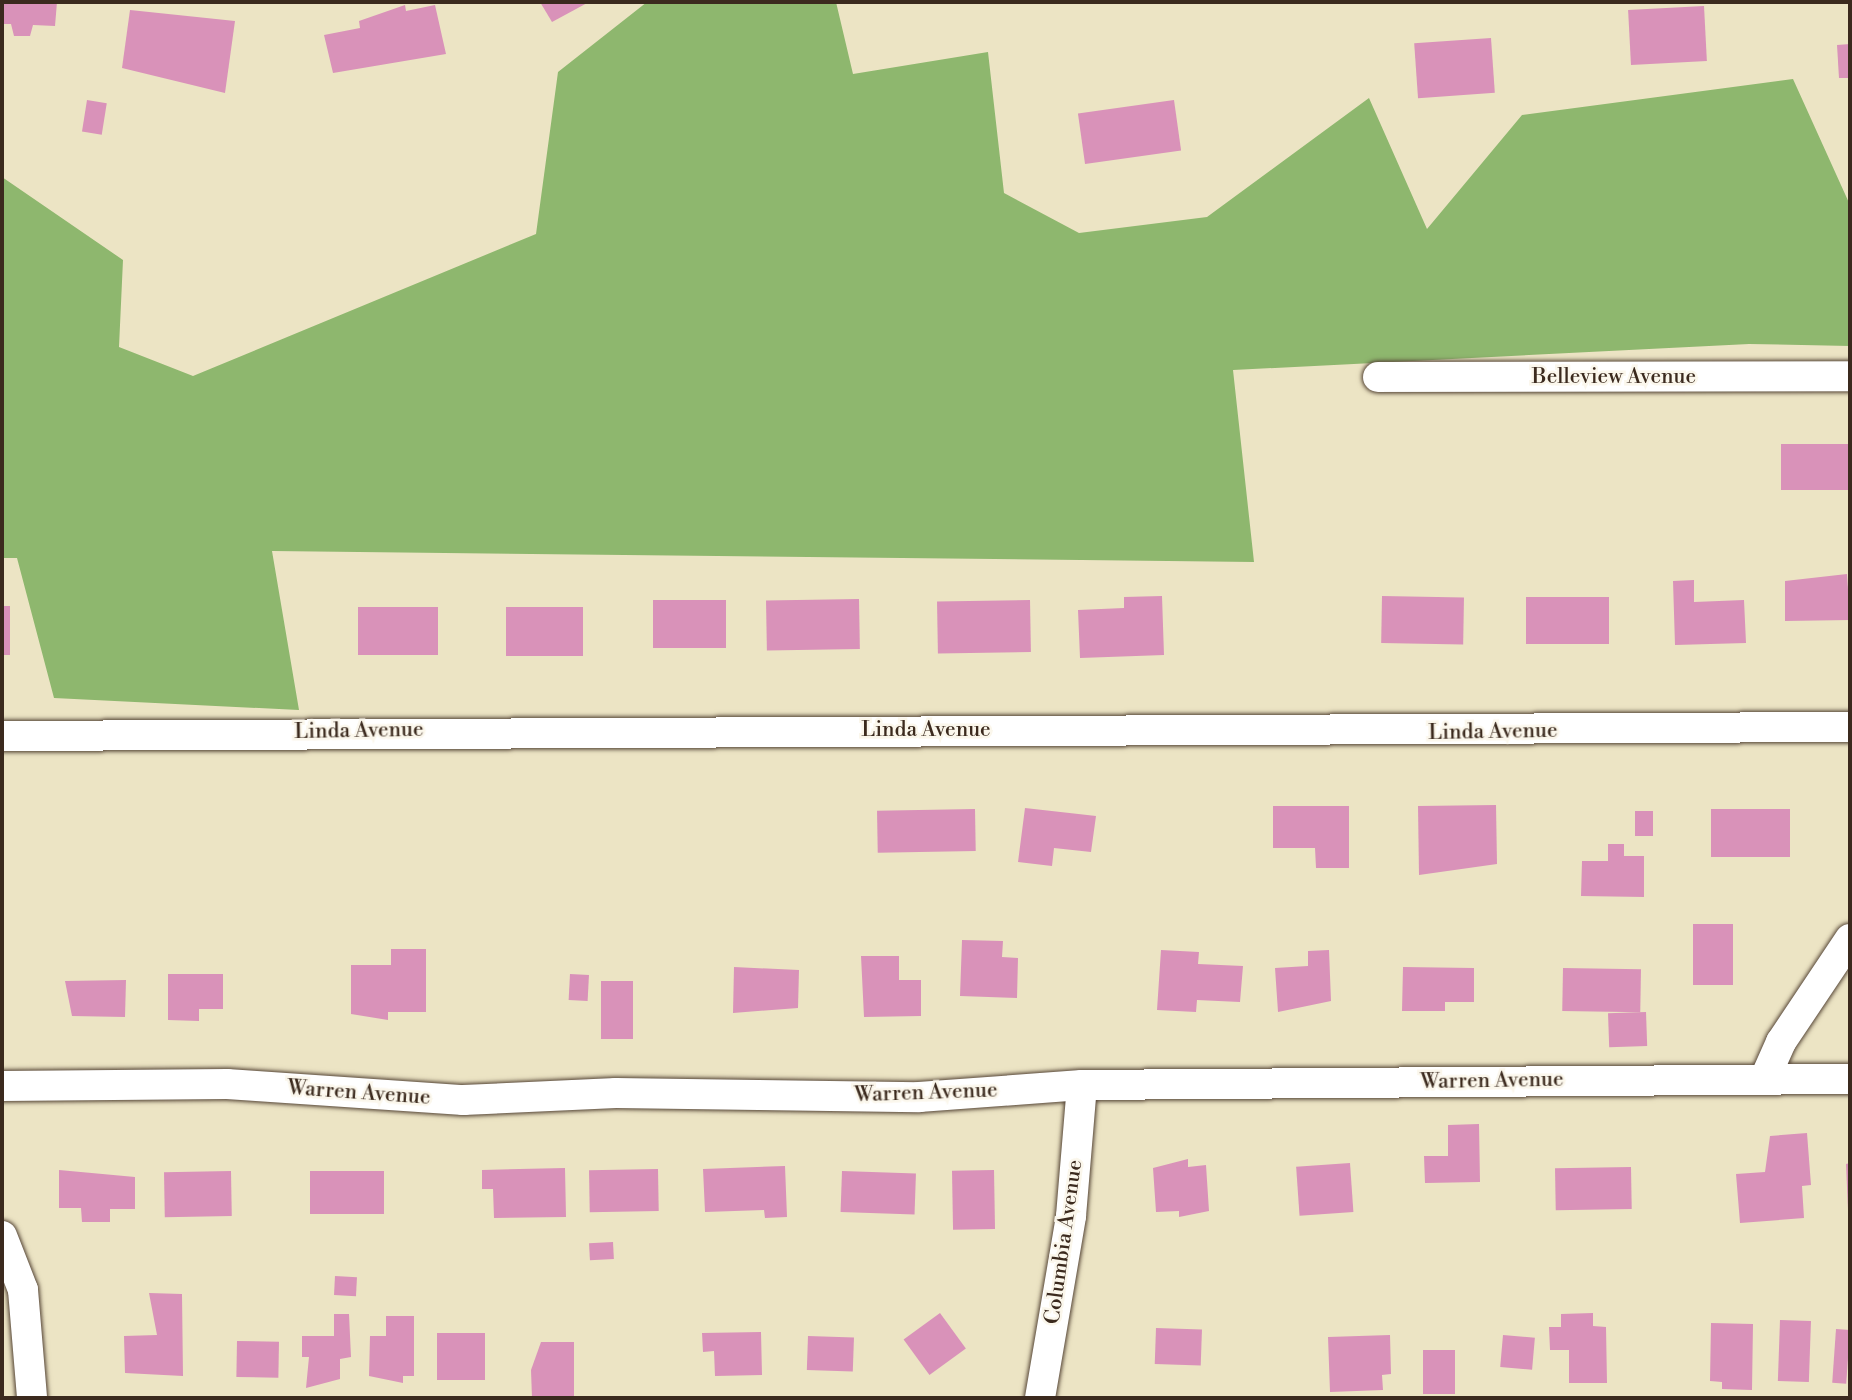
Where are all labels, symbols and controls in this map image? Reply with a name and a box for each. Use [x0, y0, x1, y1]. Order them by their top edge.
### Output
street label: Belleview Avenue [1532, 364, 1696, 390]
street label: Linda Avenue [294, 717, 424, 745]
street label: Linda Avenue [861, 717, 991, 743]
street label: Linda Avenue [1428, 718, 1558, 746]
street label: Warren Avenue [1420, 1067, 1564, 1095]
street label: Warren Avenue [287, 1075, 431, 1111]
street label: Warren Avenue [854, 1078, 998, 1108]
street label: Columbia Avenue [1040, 1158, 1088, 1326]

